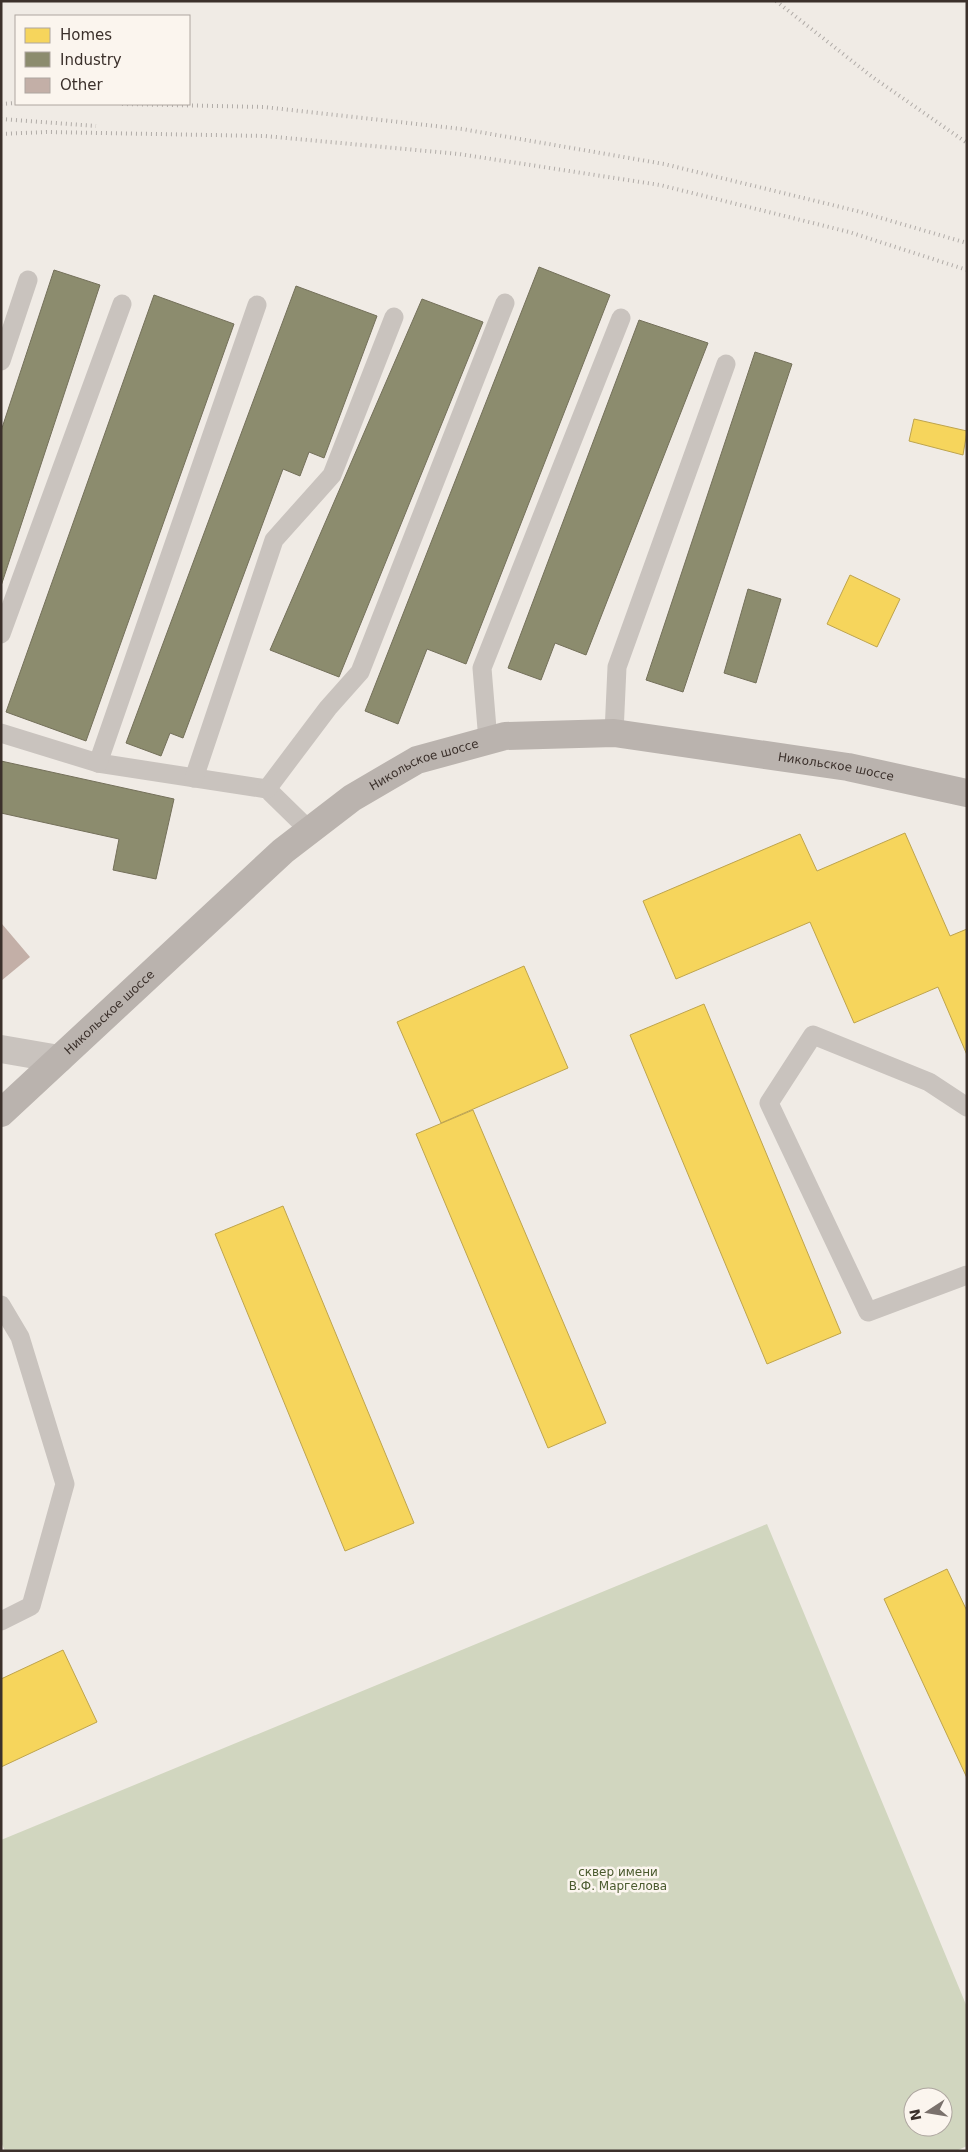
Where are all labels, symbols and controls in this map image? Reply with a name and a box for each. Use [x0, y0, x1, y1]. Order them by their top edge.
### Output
legend [15, 15, 190, 105]
text: Homes [60, 26, 112, 44]
text: Industry [60, 51, 122, 69]
text: Other [60, 76, 103, 94]
street label: Никольское шоссе [367, 737, 480, 793]
street label: Никольское шоссе [777, 750, 895, 784]
street label: Никольское шоссе [62, 967, 157, 1057]
park label: сквер имени В.Ф. Маргелова [569, 1865, 667, 1893]
north arrow [903, 2087, 953, 2137]
text: N [906, 2107, 924, 2122]

